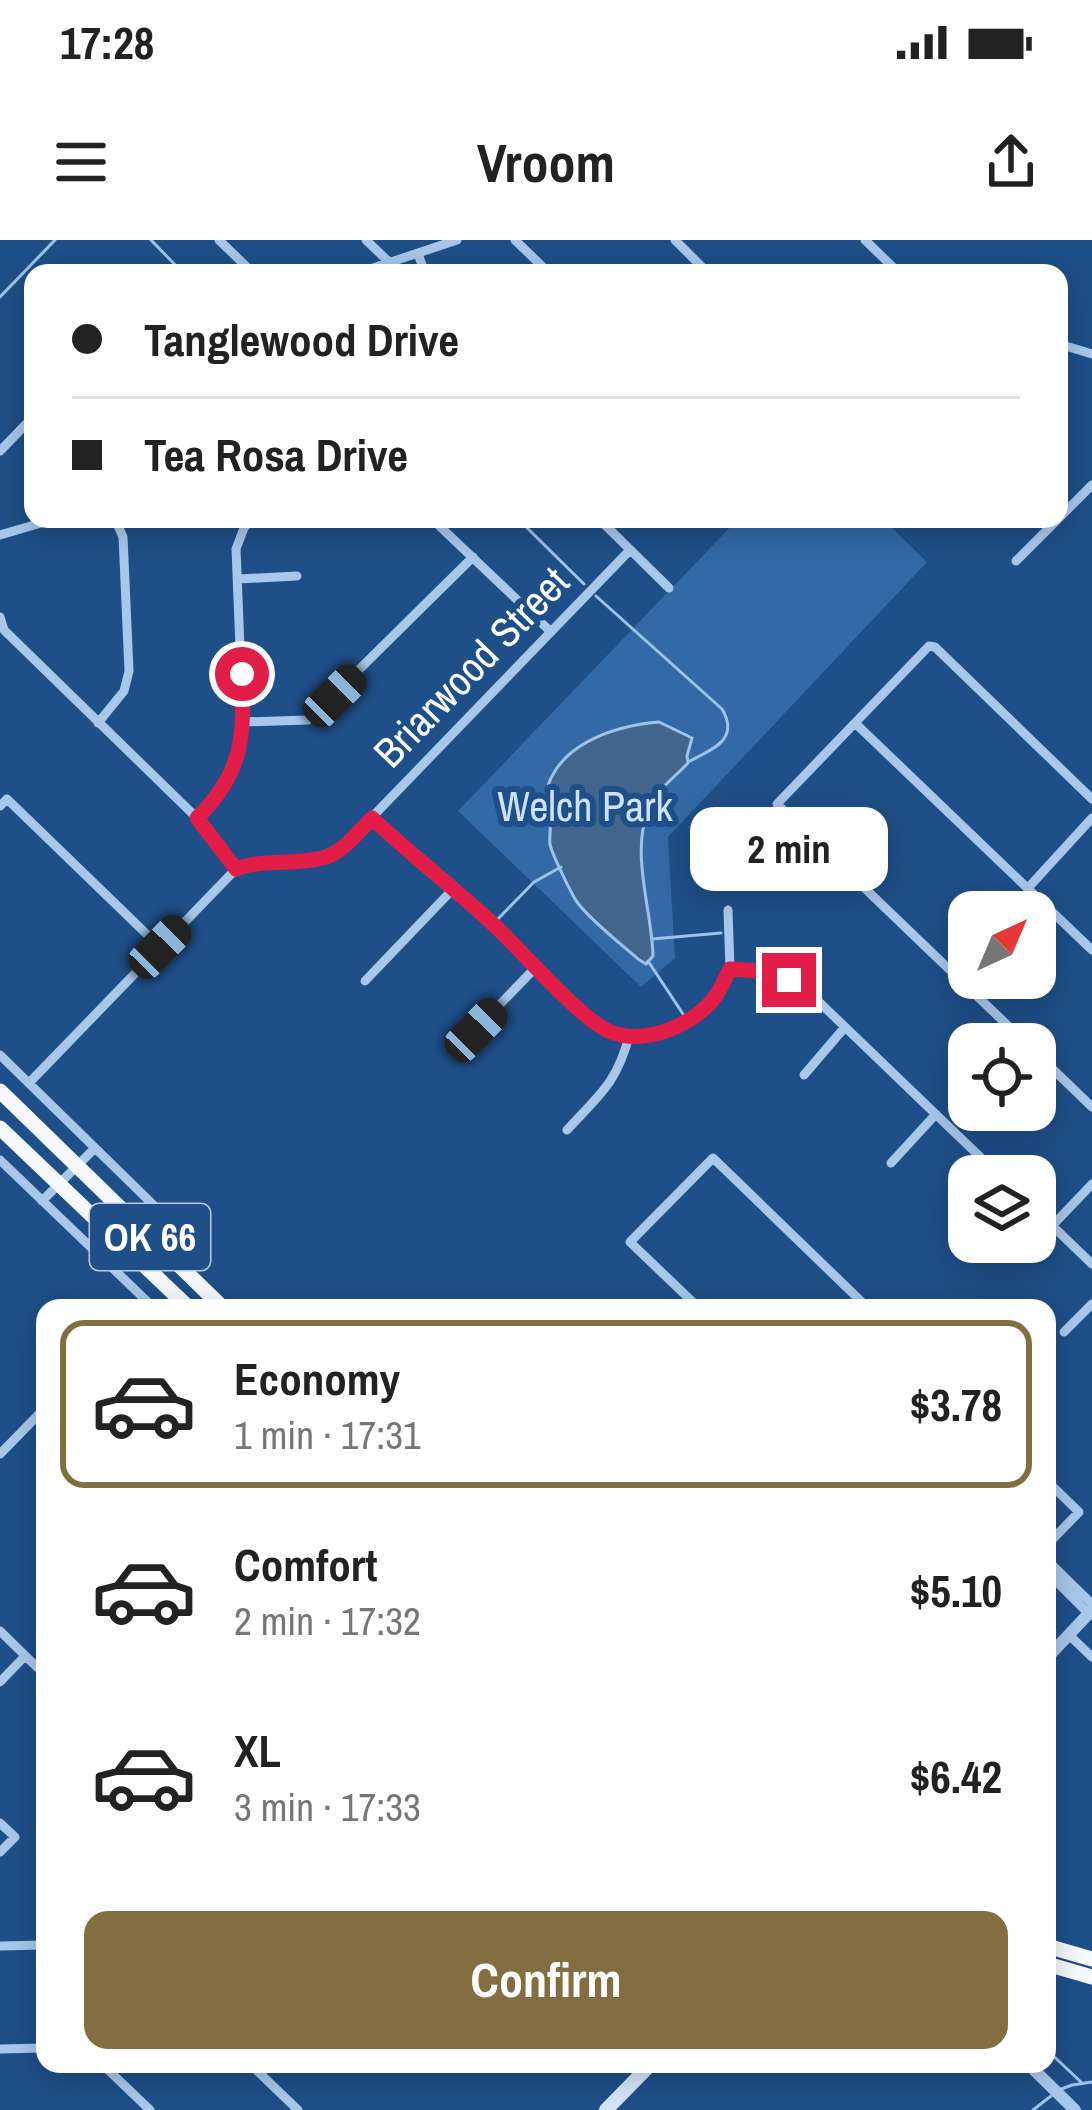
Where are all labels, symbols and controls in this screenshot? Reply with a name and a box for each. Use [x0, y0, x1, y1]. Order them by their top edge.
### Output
text: 17:28 [60, 12, 154, 73]
text: Vroom [477, 126, 615, 199]
icon: menu [48, 129, 114, 195]
icon: share [978, 129, 1044, 195]
text: Tanglewood Drive [144, 309, 459, 370]
text: Tea Rosa Drive [144, 424, 408, 485]
street label: Briarwood Street [361, 555, 581, 779]
route start [215, 647, 269, 701]
car [297, 658, 373, 734]
park label: Welch Park [497, 778, 674, 834]
callout: 2 min [690, 806, 888, 890]
text: 2 min [747, 823, 831, 875]
north arrow [948, 891, 1056, 999]
map controls [948, 891, 1056, 1263]
car [122, 909, 198, 985]
route end [762, 953, 816, 1007]
car [438, 992, 514, 1068]
button: locate [948, 1023, 1056, 1131]
button: layers [948, 1155, 1056, 1263]
road number: OK 66 [90, 1204, 210, 1270]
text: Economy [234, 1348, 400, 1409]
icon: car [90, 1350, 198, 1458]
text: $3.78 [910, 1374, 1002, 1435]
text: 1 min · 17:31 [234, 1409, 421, 1461]
text: Comfort [234, 1534, 377, 1595]
icon: car [90, 1536, 198, 1644]
text: $5.10 [910, 1560, 1002, 1621]
text: 2 min · 17:32 [234, 1595, 421, 1647]
text: XL [234, 1720, 281, 1781]
icon: car [90, 1722, 198, 1830]
text: $6.42 [910, 1746, 1002, 1807]
text: 3 min · 17:33 [234, 1781, 421, 1833]
button: Confirm [84, 1911, 1008, 2049]

